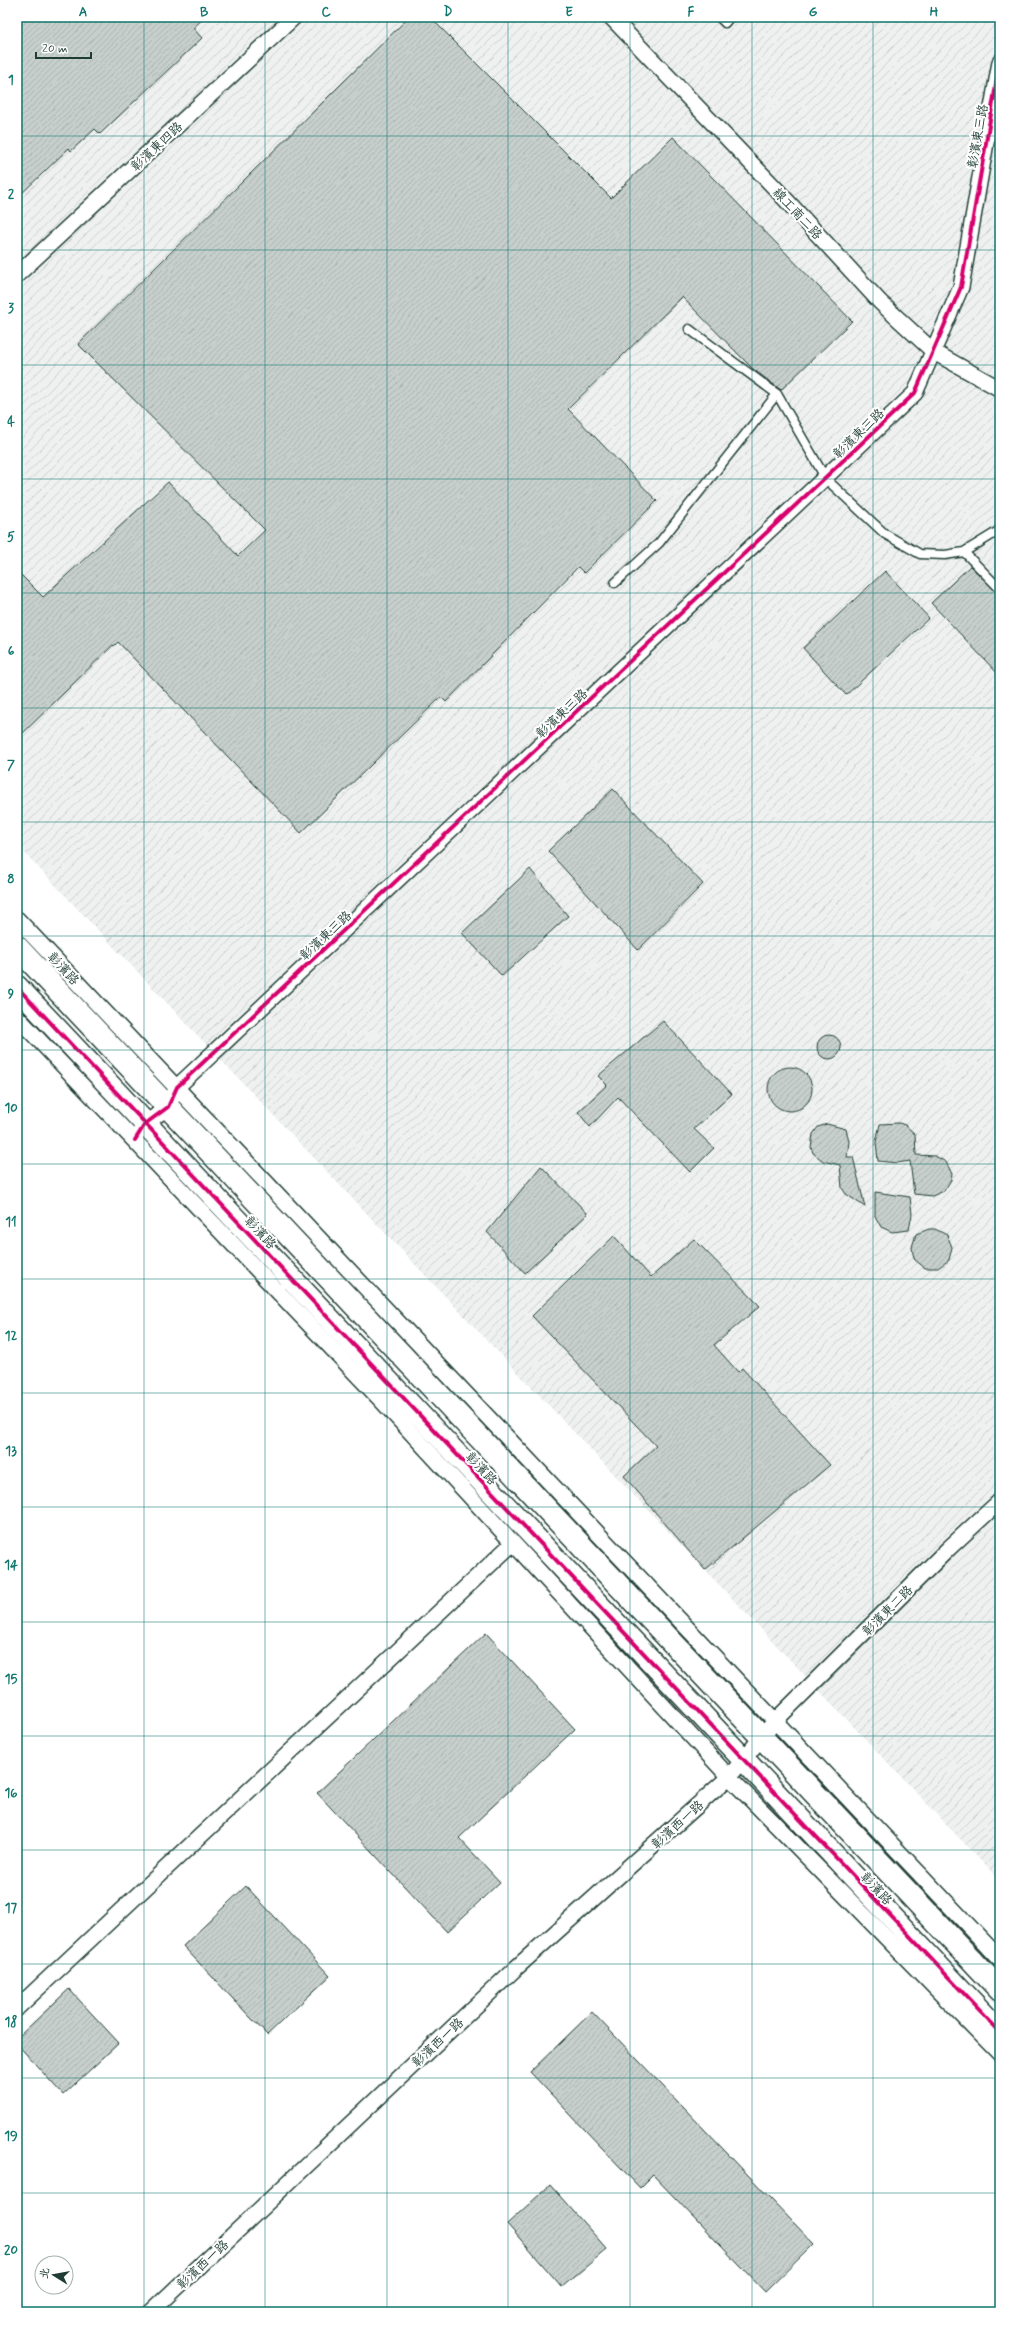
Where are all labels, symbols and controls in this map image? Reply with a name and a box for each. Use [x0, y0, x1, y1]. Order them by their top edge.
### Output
text: A [79, 4, 87, 21]
text: B [200, 4, 209, 21]
text: C [321, 4, 331, 21]
text: D [444, 4, 453, 21]
text: E [565, 4, 573, 21]
text: F [688, 4, 695, 21]
text: G [809, 4, 818, 21]
text: H [930, 4, 939, 21]
scale bar [36, 34, 91, 60]
text: 20 m [42, 41, 68, 57]
text: 1 [8, 72, 14, 89]
street label: 彰濱東三路 [964, 103, 992, 170]
street label: 彰濱東四路 [127, 119, 187, 175]
street label: 線工南二路 [769, 184, 825, 244]
text: 2 [8, 186, 15, 203]
text: 3 [8, 300, 14, 317]
street label: 彰濱東三路 [830, 405, 888, 463]
text: 4 [7, 414, 15, 431]
text: 5 [7, 529, 15, 546]
text: 6 [8, 643, 15, 660]
street label: 彰濱東三路 [532, 686, 592, 742]
text: 7 [7, 757, 15, 774]
text: 8 [7, 871, 15, 888]
street label: 彰濱東三路 [296, 908, 356, 964]
street label: 彰濱路 [43, 949, 82, 989]
text: 9 [8, 986, 15, 1003]
text: 10 [4, 1100, 18, 1117]
street label: 彰濱路 [240, 1213, 279, 1253]
text: 11 [5, 1214, 17, 1231]
text: 12 [5, 1328, 17, 1345]
text: 13 [5, 1443, 17, 1460]
street label: 彰濱路 [461, 1449, 500, 1489]
text: 14 [4, 1557, 18, 1574]
street label: 彰濱東二路 [859, 1582, 917, 1640]
text: 15 [5, 1671, 17, 1688]
text: 16 [4, 1785, 18, 1802]
street label: 彰濱西一路 [648, 1797, 708, 1853]
street label: 彰濱路 [856, 1869, 895, 1909]
text: 17 [5, 1900, 18, 1917]
text: 18 [5, 2014, 17, 2031]
street label: 彰濱西一路 [408, 2015, 468, 2071]
text: 19 [4, 2128, 18, 2145]
street label: 彰濱西一路 [173, 2237, 233, 2293]
text: 20 [4, 2242, 18, 2259]
north arrow [34, 2255, 74, 2295]
text: 北 [37, 2267, 53, 2280]

